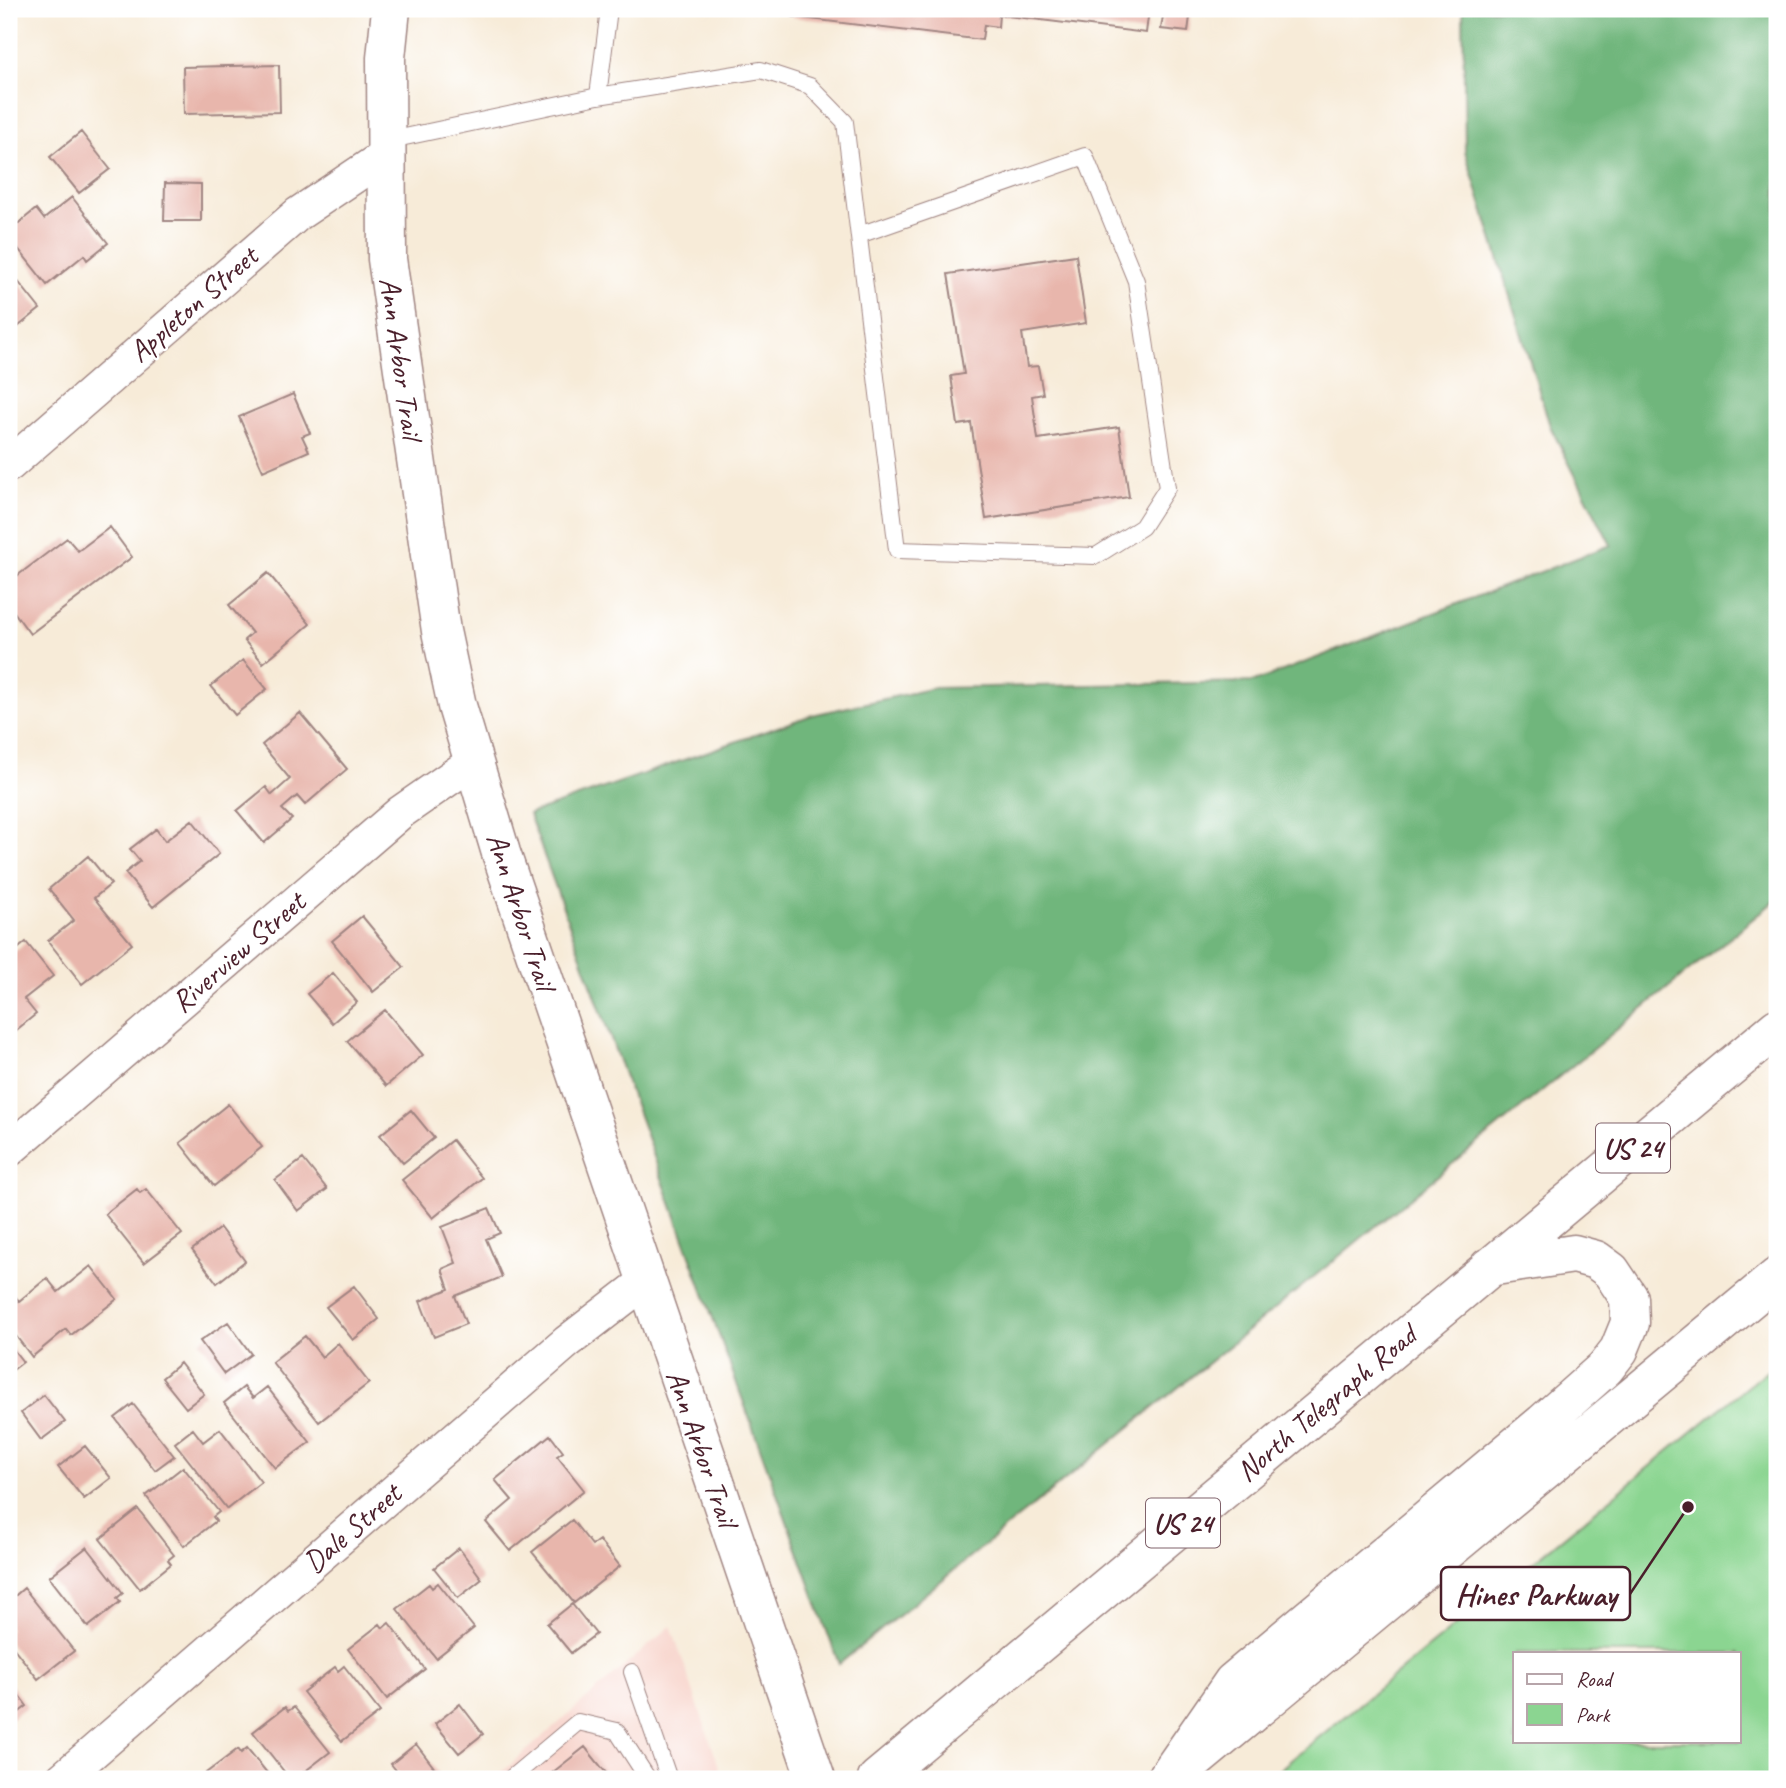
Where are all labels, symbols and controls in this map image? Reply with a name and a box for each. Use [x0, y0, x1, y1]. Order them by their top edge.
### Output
street label: Appleton Street [121, 236, 268, 370]
street label: Ann Arbor Trail [371, 275, 432, 446]
street label: Ann Arbor Trail [478, 828, 566, 999]
street label: Riverview Street [163, 881, 315, 1021]
road number: US 24 [1596, 1124, 1670, 1172]
street label: North Telegraph Road [1228, 1314, 1427, 1490]
street label: Ann Arbor Trail [658, 1365, 748, 1536]
street label: Dale Street [295, 1473, 411, 1581]
road number: US 24 [1146, 1498, 1220, 1548]
callout: Hines Parkway [1441, 1567, 1630, 1620]
text: Hines Parkway [1455, 1574, 1620, 1615]
legend [1513, 1652, 1740, 1742]
text: Road [1576, 1666, 1615, 1692]
text: Park [1576, 1702, 1611, 1728]

